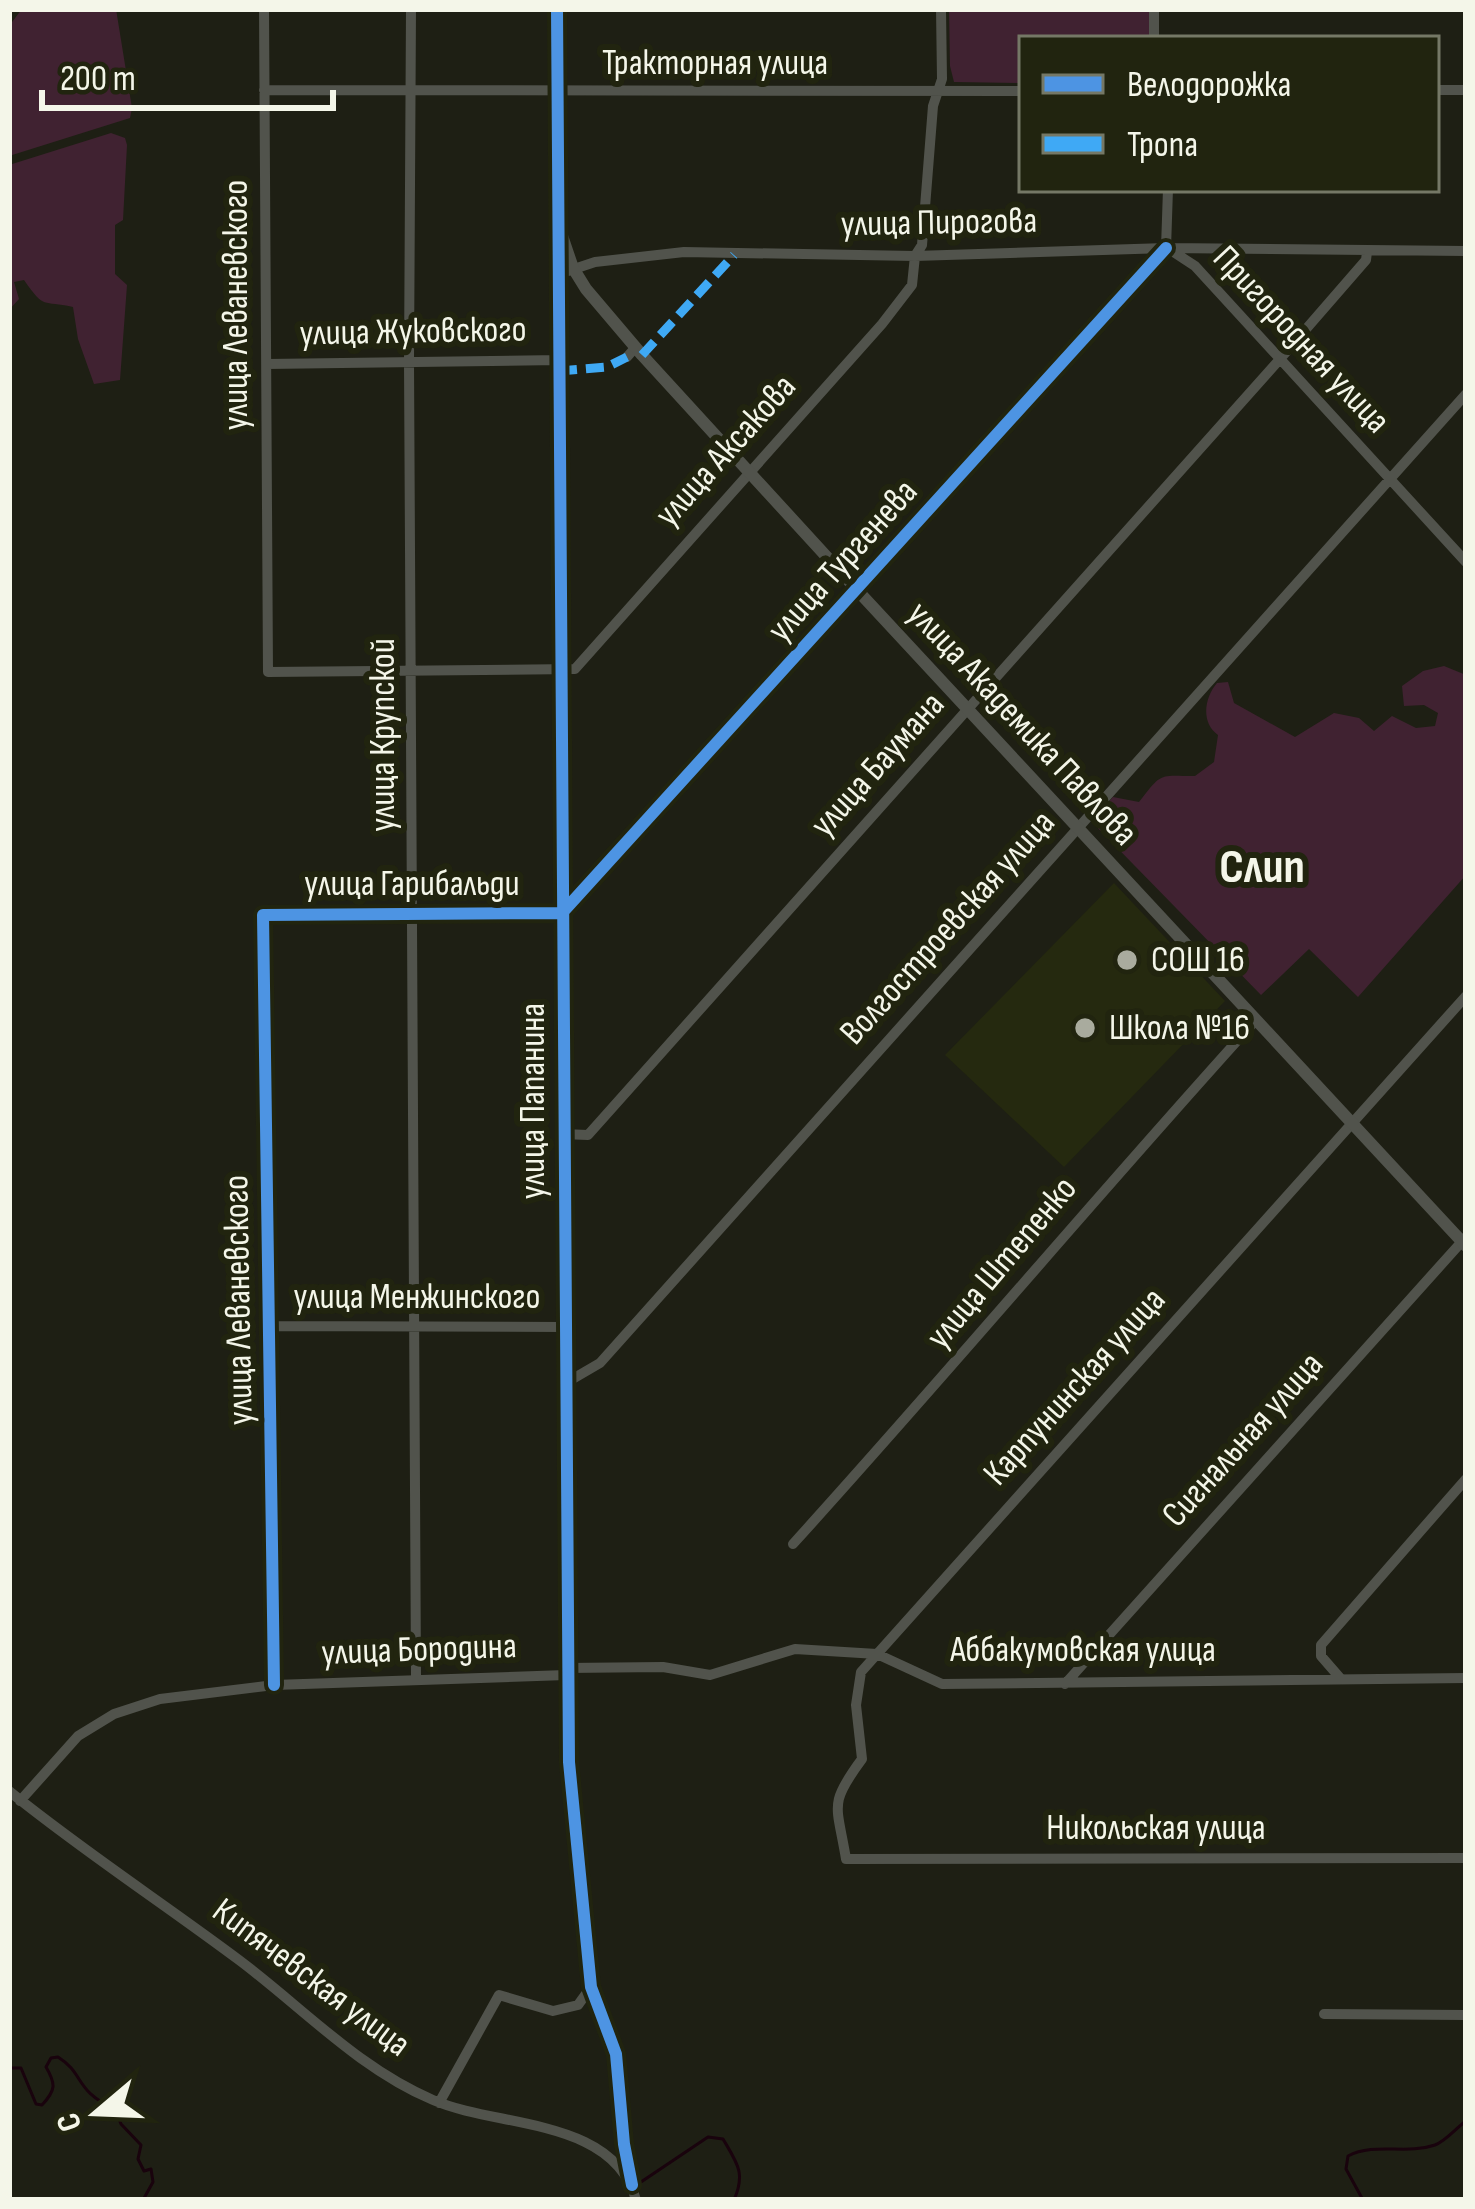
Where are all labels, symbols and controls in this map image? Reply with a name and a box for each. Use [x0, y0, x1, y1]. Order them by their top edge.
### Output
scale bar [42, 36, 333, 110]
legend [1019, 36, 1439, 192]
street label: Тракторная улица [602, 42, 828, 85]
text: 200 m [60, 58, 136, 101]
text: Велодорожка [1127, 64, 1291, 107]
text: Тропа [1127, 124, 1198, 167]
street label: улица Леваневского [215, 180, 258, 430]
street label: улица Пирогова [841, 200, 1037, 246]
street label: Пригородная улица [1203, 238, 1399, 442]
street label: улица Жуковского [299, 309, 527, 355]
street label: улица Аксакова [647, 366, 805, 536]
street label: улица Тургенева [759, 471, 927, 651]
street label: улица Академика Павлова [898, 593, 1146, 855]
street label: улица Крупской [362, 638, 405, 832]
street label: улица Баумана [802, 684, 954, 846]
street label: Волгостроевская улица [832, 802, 1064, 1054]
district label: Слип [1219, 839, 1305, 896]
street label: улица Гарибальди [304, 863, 520, 906]
place label: СОШ 16 [1151, 939, 1245, 982]
marker: СОШ 16 [1114, 947, 1140, 973]
street label: улица Папанина [512, 1003, 555, 1199]
place label: Школа №16 [1109, 1007, 1250, 1050]
marker: Школа №16 [1072, 1015, 1098, 1041]
street label: улица Штепенко [918, 1168, 1086, 1358]
street label: улица Леваневского [215, 1175, 263, 1425]
street label: улица Менжинского [293, 1276, 541, 1319]
street label: Карпунинская улица [975, 1279, 1175, 1495]
street label: Сигнальная улица [1153, 1344, 1333, 1536]
street label: улица Бородина [321, 1625, 517, 1675]
street label: Аббакумовская улица [949, 1629, 1216, 1672]
street label: Никольская улица [1046, 1807, 1266, 1850]
street label: Кипячевская улица [204, 1890, 418, 2066]
north arrow [36, 2053, 156, 2173]
text: С [48, 2108, 91, 2137]

